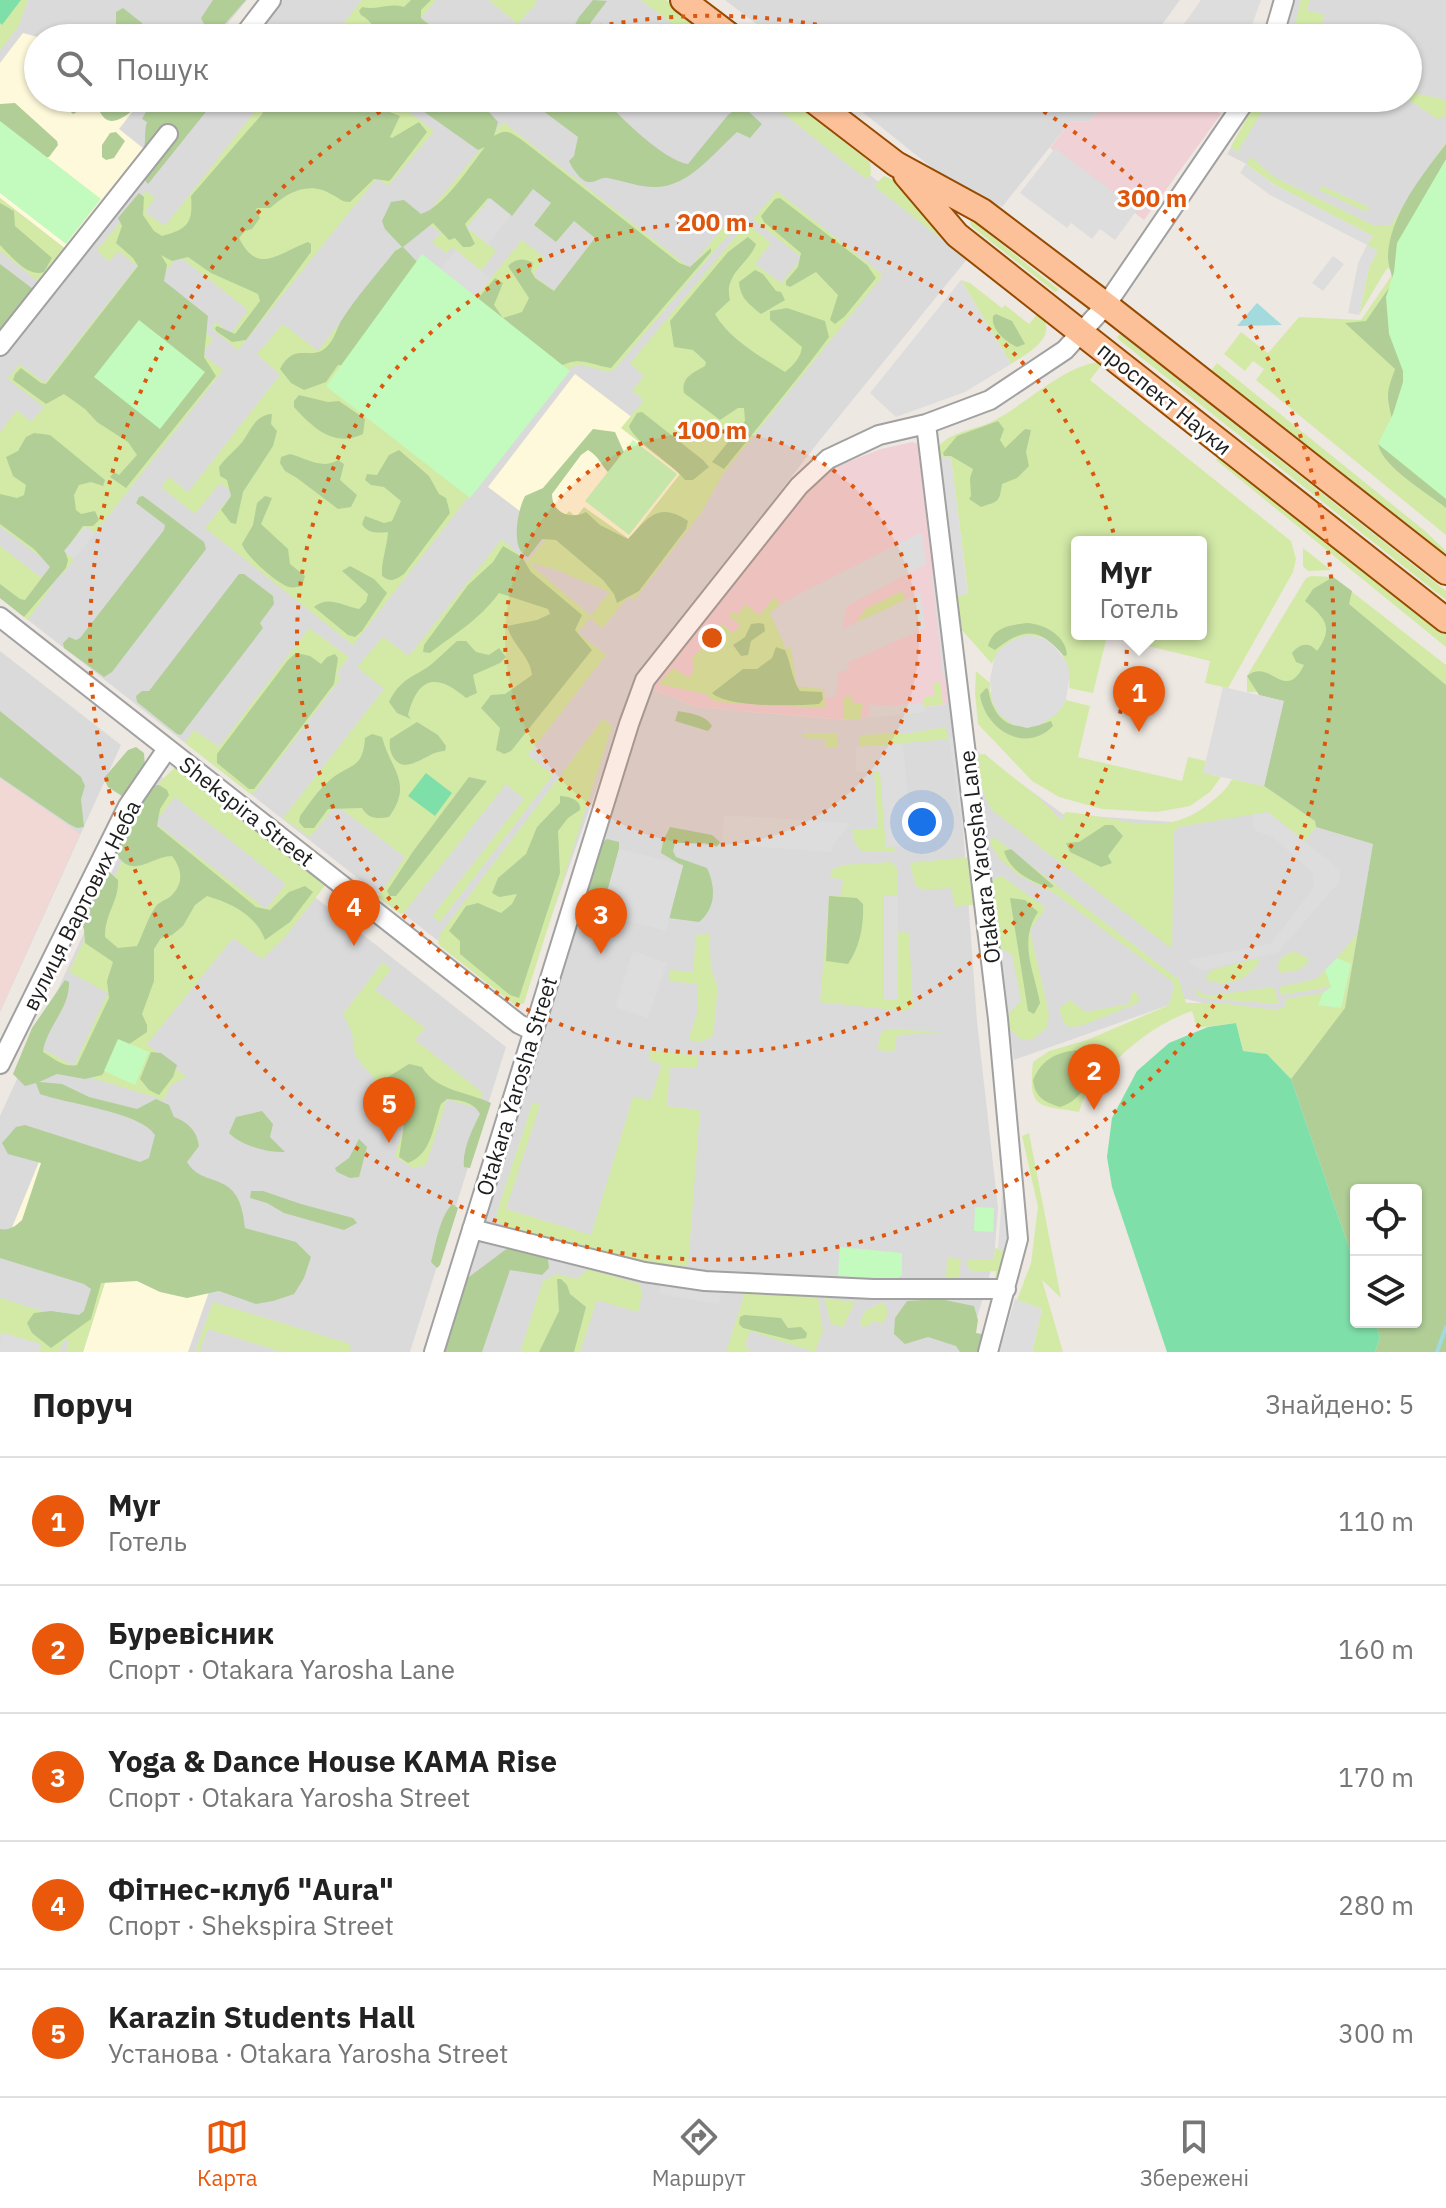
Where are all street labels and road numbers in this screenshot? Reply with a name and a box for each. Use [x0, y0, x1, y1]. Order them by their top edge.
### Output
street label: проспект Науки [1092, 335, 1238, 461]
street label: Shekspira Street [174, 749, 320, 873]
street label: Otakara Yarosha Lane [952, 749, 1006, 965]
street label: вулиця Вартових Неба [15, 795, 147, 1015]
street label: Otakara Yarosha Street [469, 973, 563, 1199]

